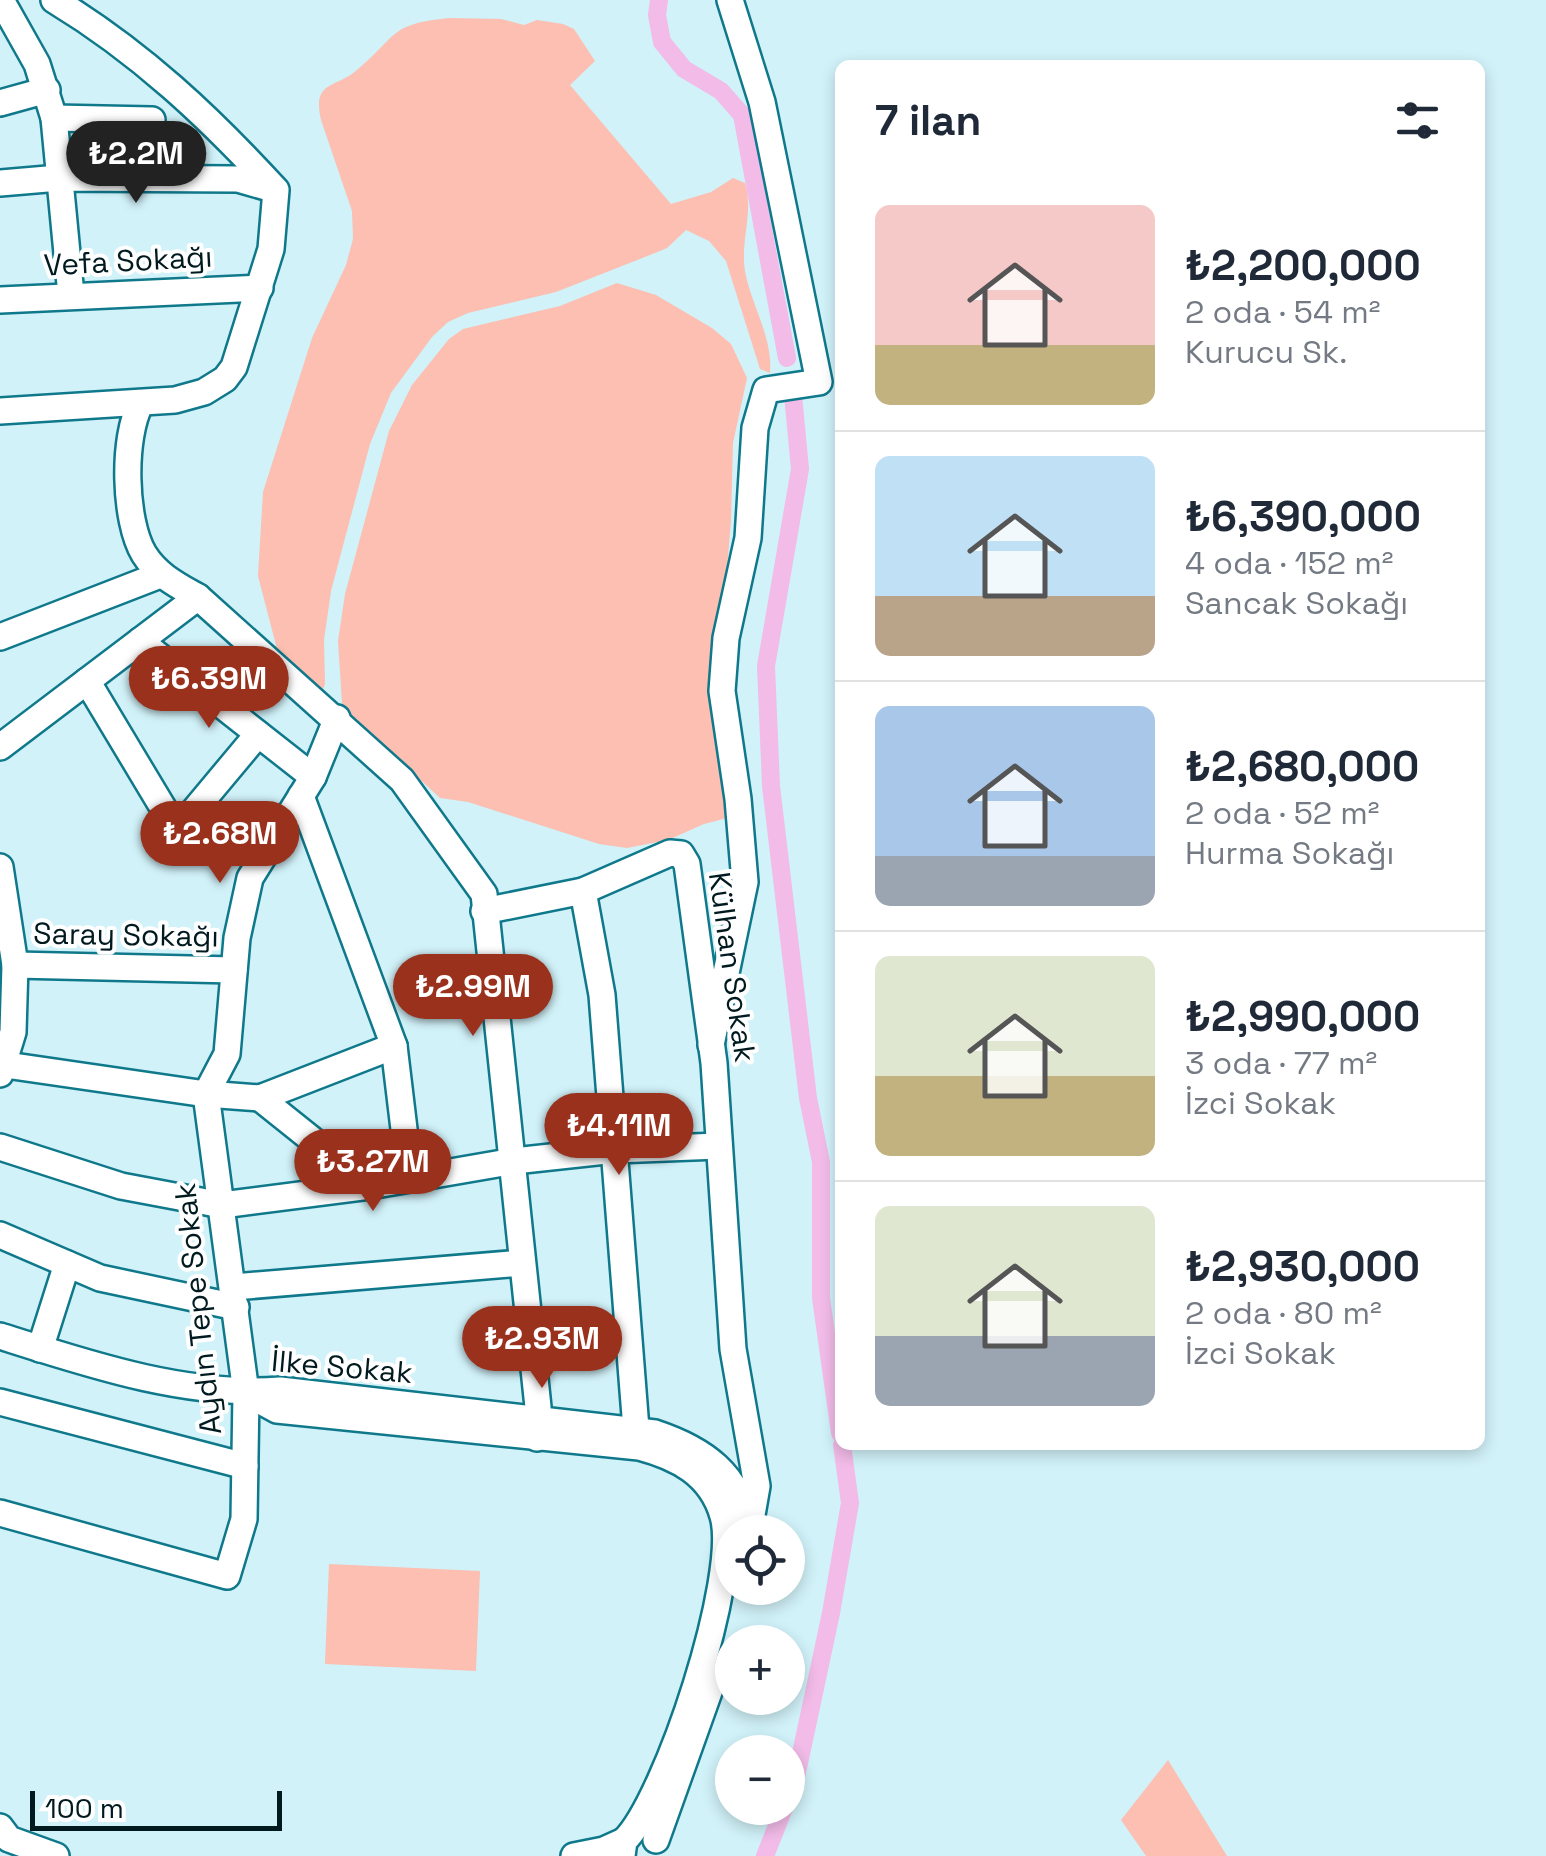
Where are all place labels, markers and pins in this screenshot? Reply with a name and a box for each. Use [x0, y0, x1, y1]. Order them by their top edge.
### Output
pin: ₺2.2M [66, 121, 206, 206]
pin: ₺6.39M [128, 646, 290, 731]
pin: ₺2.68M [139, 801, 301, 886]
pin: ₺2.99M [392, 954, 554, 1039]
pin: ₺4.11M [538, 1093, 700, 1178]
pin: ₺3.27M [292, 1129, 454, 1214]
pin: ₺2.93M [461, 1306, 623, 1391]

